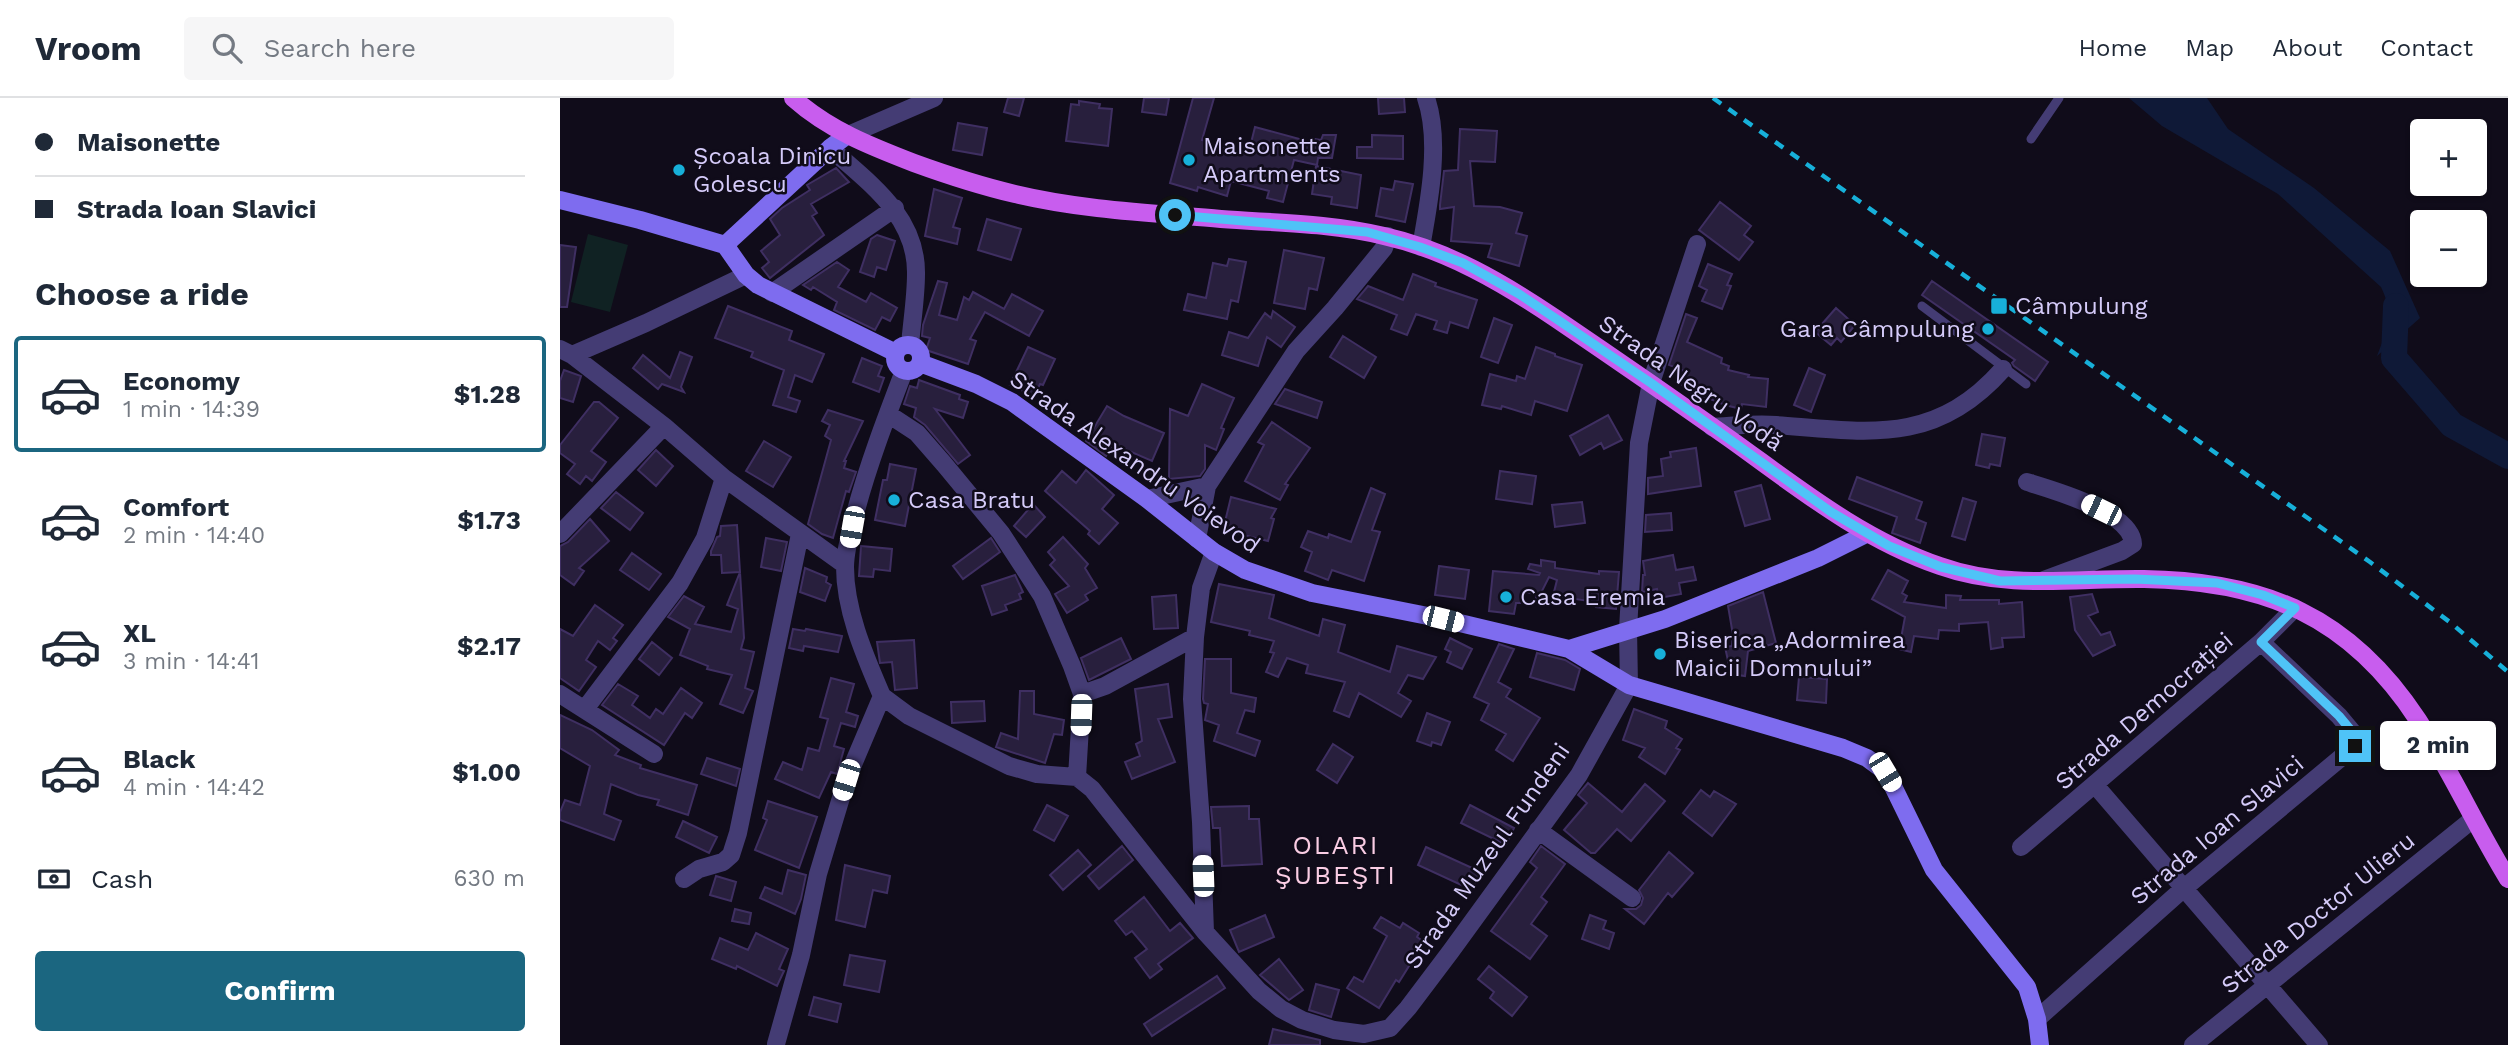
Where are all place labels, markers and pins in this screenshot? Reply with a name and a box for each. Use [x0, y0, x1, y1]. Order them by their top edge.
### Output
place label: Maisonette Apartments [1203, 132, 1341, 188]
place label: Școala Dinicu Golescu [693, 142, 851, 198]
marker: Maisonette Apartments [1181, 152, 1197, 168]
marker: Școala Dinicu Golescu [671, 162, 687, 178]
place label: Câmpulung [2015, 292, 2148, 320]
marker: Câmpulung [1989, 296, 2009, 316]
place label: Gara Câmpulung [1780, 315, 1974, 343]
marker: Gara Câmpulung [1980, 321, 1996, 337]
place label: Casa Bratu [908, 486, 1035, 514]
marker: Casa Bratu [886, 492, 902, 508]
place label: Casa Eremia [1520, 583, 1665, 611]
marker: Casa Eremia [1498, 589, 1514, 605]
place label: Biserica „Adormirea Maicii Domnului” [1674, 626, 1905, 682]
marker: Biserica „Adormirea Maicii Domnului” [1652, 646, 1668, 662]

